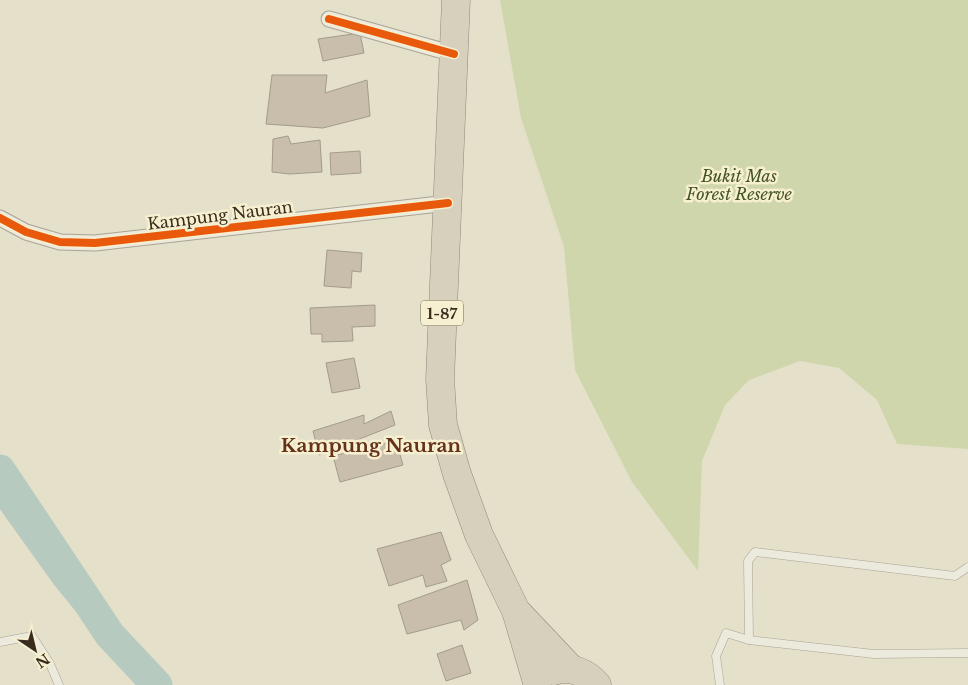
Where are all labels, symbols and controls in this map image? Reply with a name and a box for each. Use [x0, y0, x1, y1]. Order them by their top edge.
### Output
park label: Bukit Mas Forest Reserve [685, 166, 793, 204]
street label: Kampung Nauran [146, 196, 294, 234]
road number: 1-87 [421, 300, 463, 326]
district label: Kampung Nauran [281, 434, 461, 457]
north arrow [10, 625, 60, 675]
text: N [32, 649, 53, 672]

